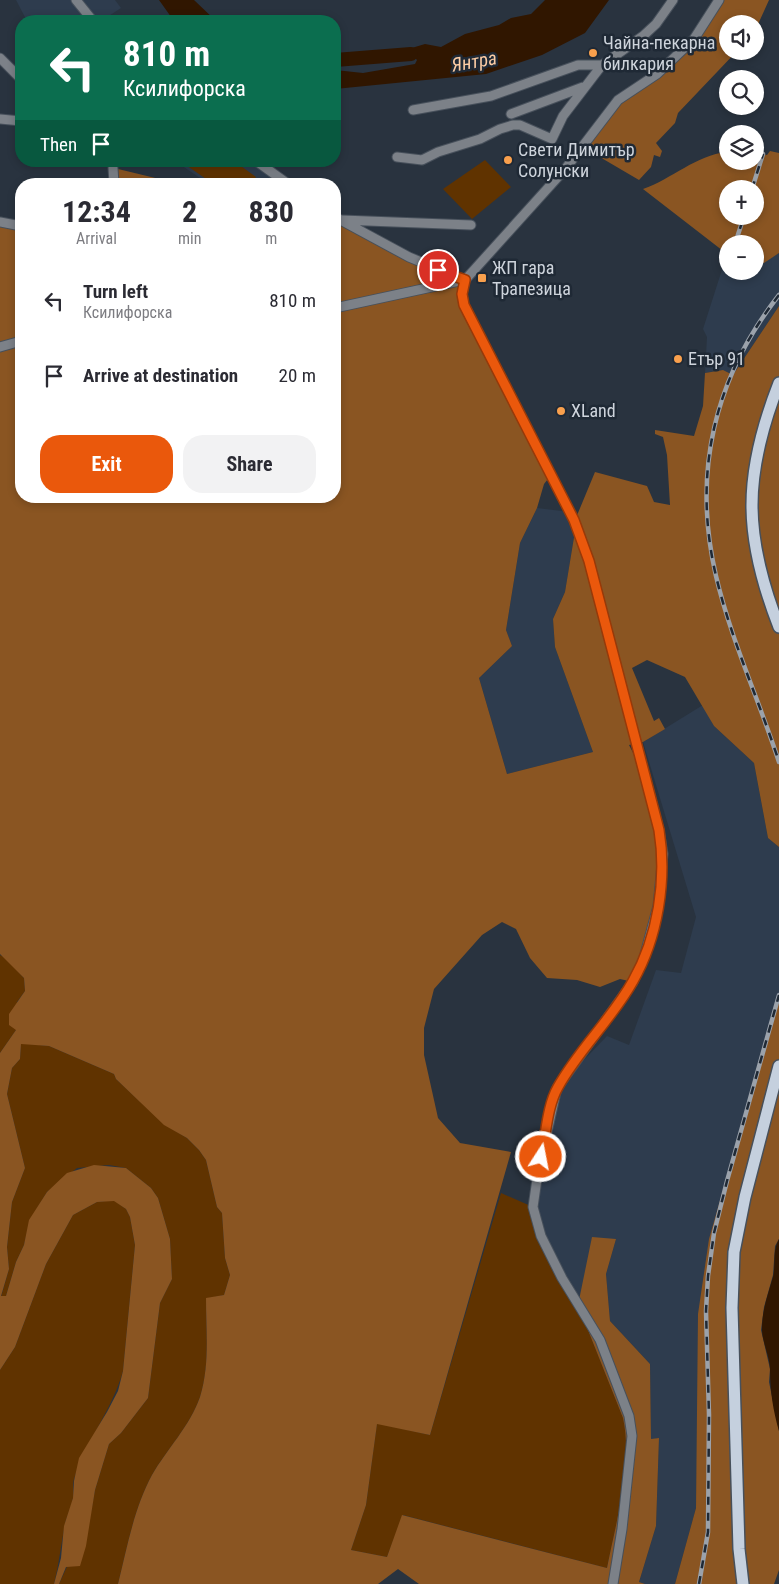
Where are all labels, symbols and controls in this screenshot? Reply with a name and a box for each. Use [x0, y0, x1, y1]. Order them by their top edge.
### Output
map controls [719, 15, 764, 280]
button: sound [719, 15, 764, 60]
place label: Чайна-пекарна билкария [603, 32, 715, 74]
text: 810 m [123, 34, 210, 75]
icon: left [40, 35, 105, 100]
water label: Янтра [449, 46, 498, 77]
marker: Чайна-пекарна билкария [587, 47, 599, 59]
button: search [719, 70, 764, 115]
text: Ксилифорска [123, 76, 246, 101]
button: layers [719, 125, 764, 170]
icon: arrive [87, 130, 115, 158]
text: Then [40, 133, 77, 156]
place label: Свети Димитър Солунски [518, 139, 635, 181]
marker: Свети Димитър Солунски [502, 154, 514, 166]
button: + [719, 180, 764, 225]
text: 12:34 [62, 194, 131, 229]
text: 2 [182, 194, 197, 229]
text: 830 [248, 194, 294, 229]
text: Arrival [76, 229, 117, 248]
text: min [178, 229, 201, 248]
text: m [265, 229, 277, 248]
button: − [719, 235, 764, 280]
pin [417, 249, 459, 291]
icon: arrive [424, 256, 452, 284]
place label: ЖП гара Трапезица [492, 257, 571, 299]
marker: ЖП гара Трапезица [476, 272, 488, 284]
text: Turn left [83, 280, 148, 303]
icon: left [40, 287, 68, 315]
text: 810 m [269, 289, 316, 312]
text: Ксилифорска [83, 303, 172, 322]
place label: Етър 91 [688, 348, 745, 369]
marker: Етър 91 [672, 353, 684, 365]
icon: arrive [40, 362, 68, 390]
text: Arrive at destination [83, 364, 238, 387]
text: 20 m [279, 364, 316, 387]
place label: XLand [571, 400, 616, 421]
marker: XLand [555, 405, 567, 417]
button: Exit [40, 435, 173, 493]
button: Share [183, 435, 316, 493]
position arrow [514, 1130, 566, 1182]

